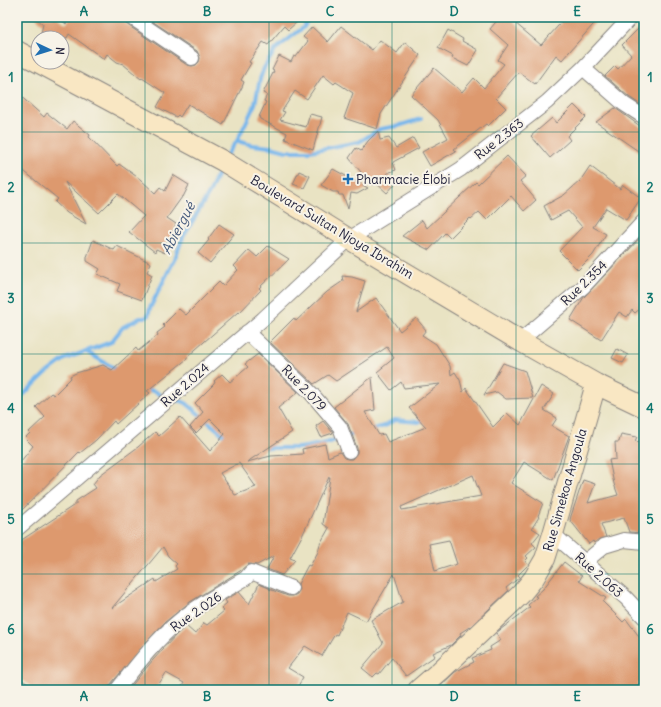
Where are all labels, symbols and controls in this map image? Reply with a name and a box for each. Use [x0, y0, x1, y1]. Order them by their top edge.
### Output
text: A [80, 3, 89, 20]
text: B [203, 3, 212, 20]
text: C [326, 3, 335, 20]
text: D [449, 3, 459, 20]
text: E [573, 3, 581, 20]
north arrow [30, 30, 70, 70]
text: N [53, 46, 67, 55]
text: 1 [8, 69, 14, 86]
text: 1 [647, 69, 653, 86]
street label: Rue 2.363 [471, 114, 527, 164]
place label: Pharmacie Élobi [356, 170, 450, 188]
street label: Boulevard Sultan Njoya Ibrahim [247, 171, 417, 283]
marker: Pharmacie Élobi [343, 174, 353, 184]
text: 2 [7, 179, 15, 196]
text: 2 [646, 179, 654, 196]
water label: Abiergué [157, 198, 200, 257]
street label: Rue 2.354 [557, 257, 611, 309]
text: 3 [7, 290, 15, 307]
text: 3 [646, 290, 654, 307]
street label: Rue 2.024 [157, 359, 213, 411]
street label: Rue 2.079 [278, 361, 330, 415]
text: 4 [7, 400, 15, 417]
text: 4 [646, 400, 654, 417]
street label: Rue Simekoa Angoula [539, 427, 591, 553]
text: 5 [7, 511, 15, 528]
text: 5 [646, 511, 654, 528]
street label: Rue 2.063 [571, 549, 627, 601]
street label: Rue 2.026 [167, 588, 225, 636]
text: 6 [7, 621, 15, 638]
text: 6 [646, 621, 654, 638]
text: A [80, 688, 89, 705]
text: B [203, 688, 212, 705]
text: C [326, 688, 335, 705]
text: D [449, 688, 459, 705]
text: E [573, 688, 581, 705]

